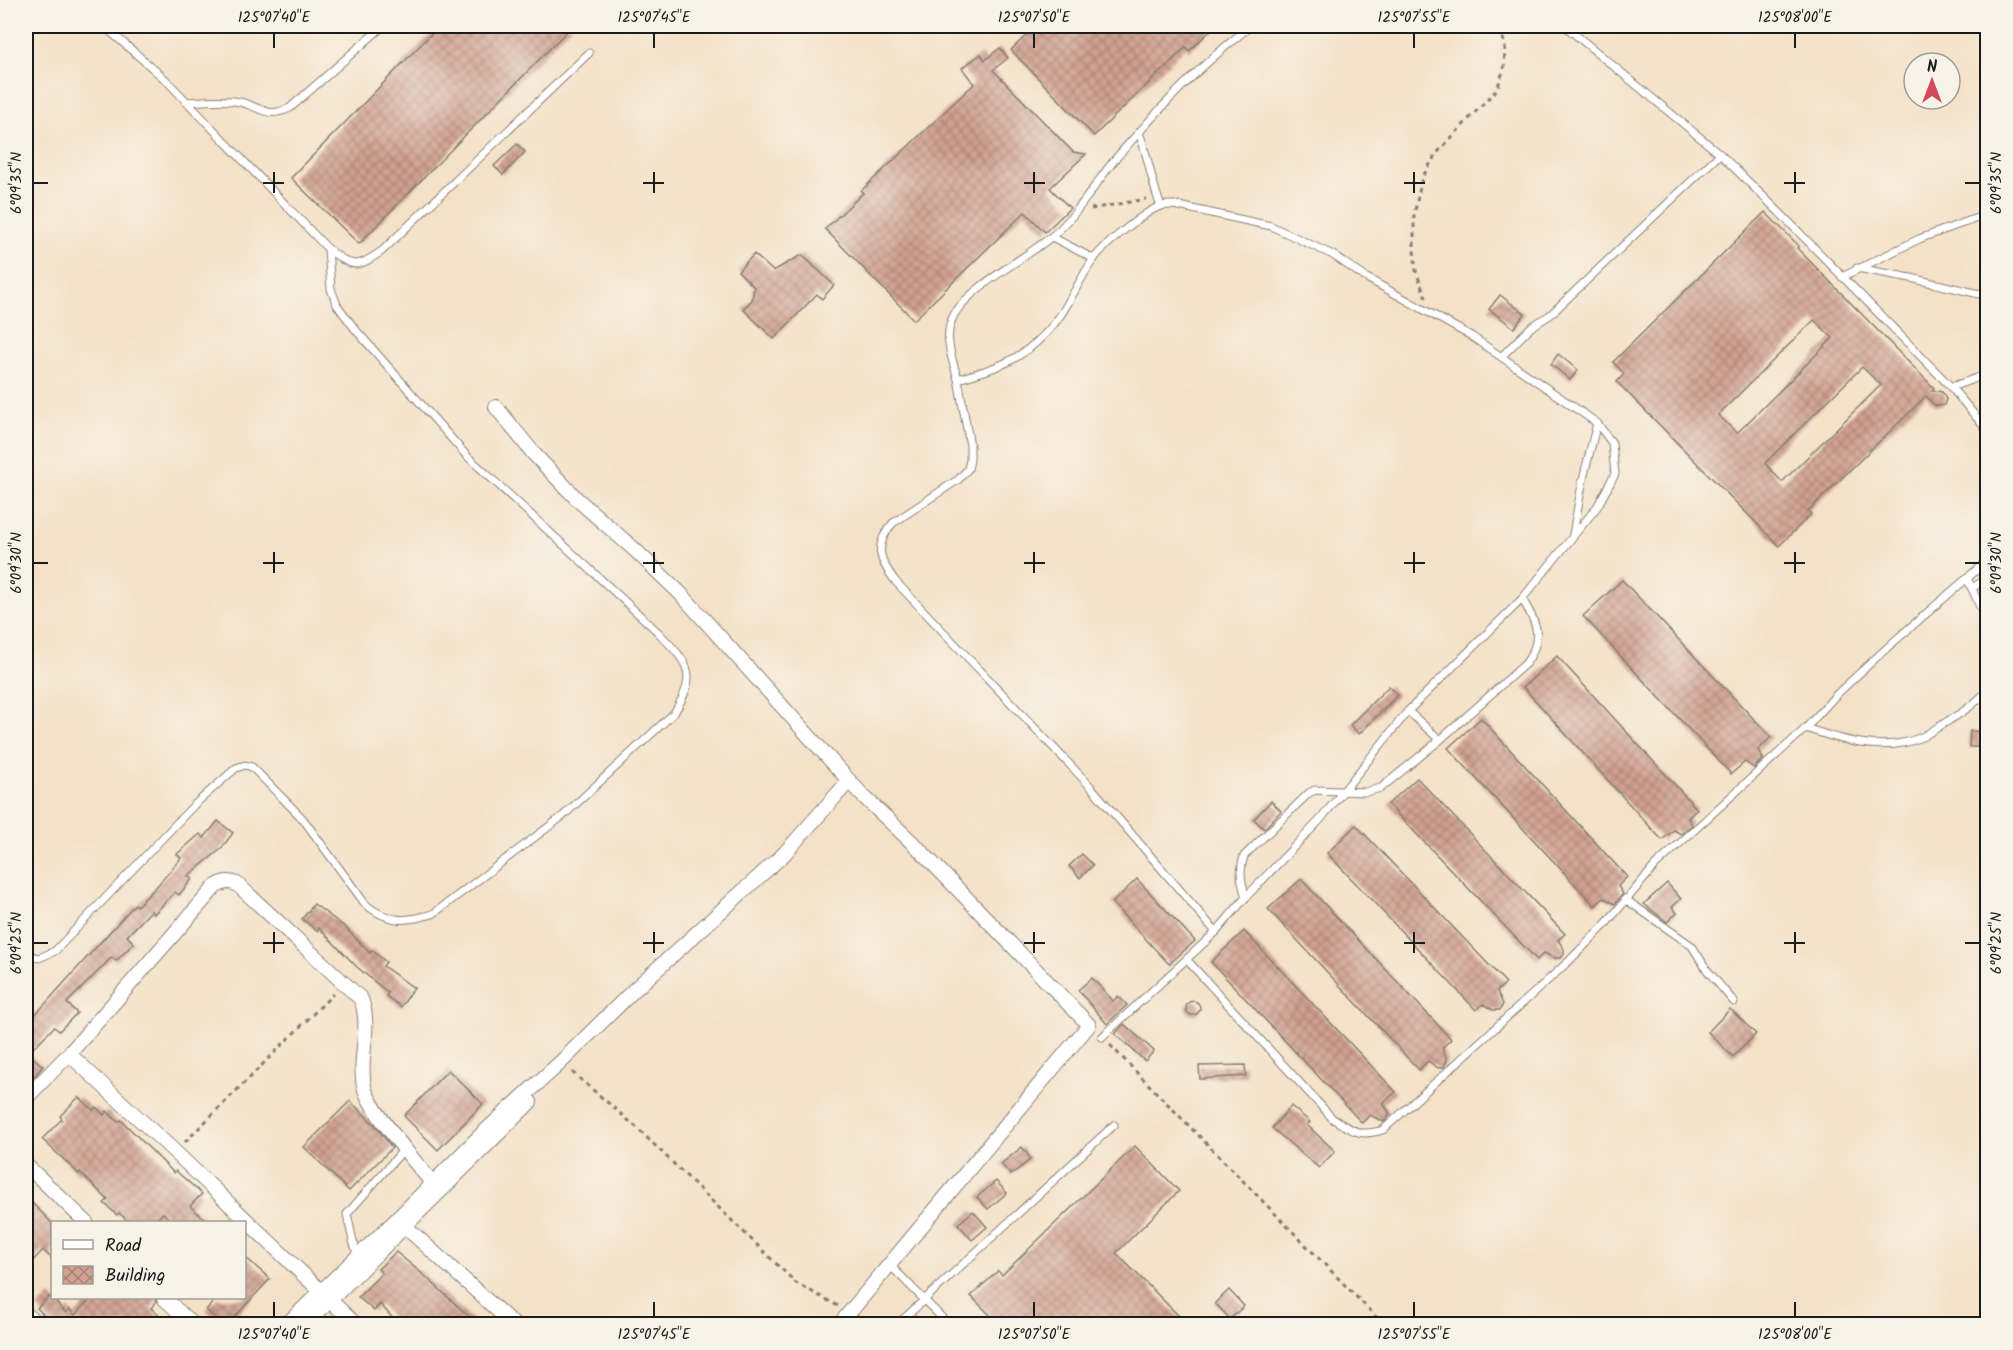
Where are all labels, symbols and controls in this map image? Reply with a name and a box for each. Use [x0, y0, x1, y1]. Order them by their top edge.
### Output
text: 125°07'40"E [238, 6, 312, 30]
text: 125°07'45"E [617, 6, 692, 30]
text: 125°07'50"E [998, 6, 1071, 30]
text: 125°07'55"E [1377, 6, 1452, 30]
text: 125°08'00"E [1758, 6, 1833, 30]
north arrow [1902, 51, 1962, 111]
text: N [1927, 55, 1937, 80]
text: 6°09'35"N [5, 152, 29, 214]
text: 6°09'35"N [1985, 152, 2009, 214]
text: 6°09'30"N [5, 532, 29, 594]
text: 6°09'30"N [1985, 532, 2009, 594]
text: 6°09'25"N [5, 912, 29, 974]
text: 6°09'25"N [1985, 912, 2009, 974]
legend [51, 1221, 246, 1299]
text: Road [105, 1232, 142, 1261]
text: Building [105, 1262, 165, 1291]
text: 125°07'40"E [238, 1323, 312, 1347]
text: 125°07'45"E [617, 1323, 692, 1347]
text: 125°07'50"E [998, 1323, 1071, 1347]
text: 125°07'55"E [1377, 1323, 1452, 1347]
text: 125°08'00"E [1758, 1323, 1833, 1347]

